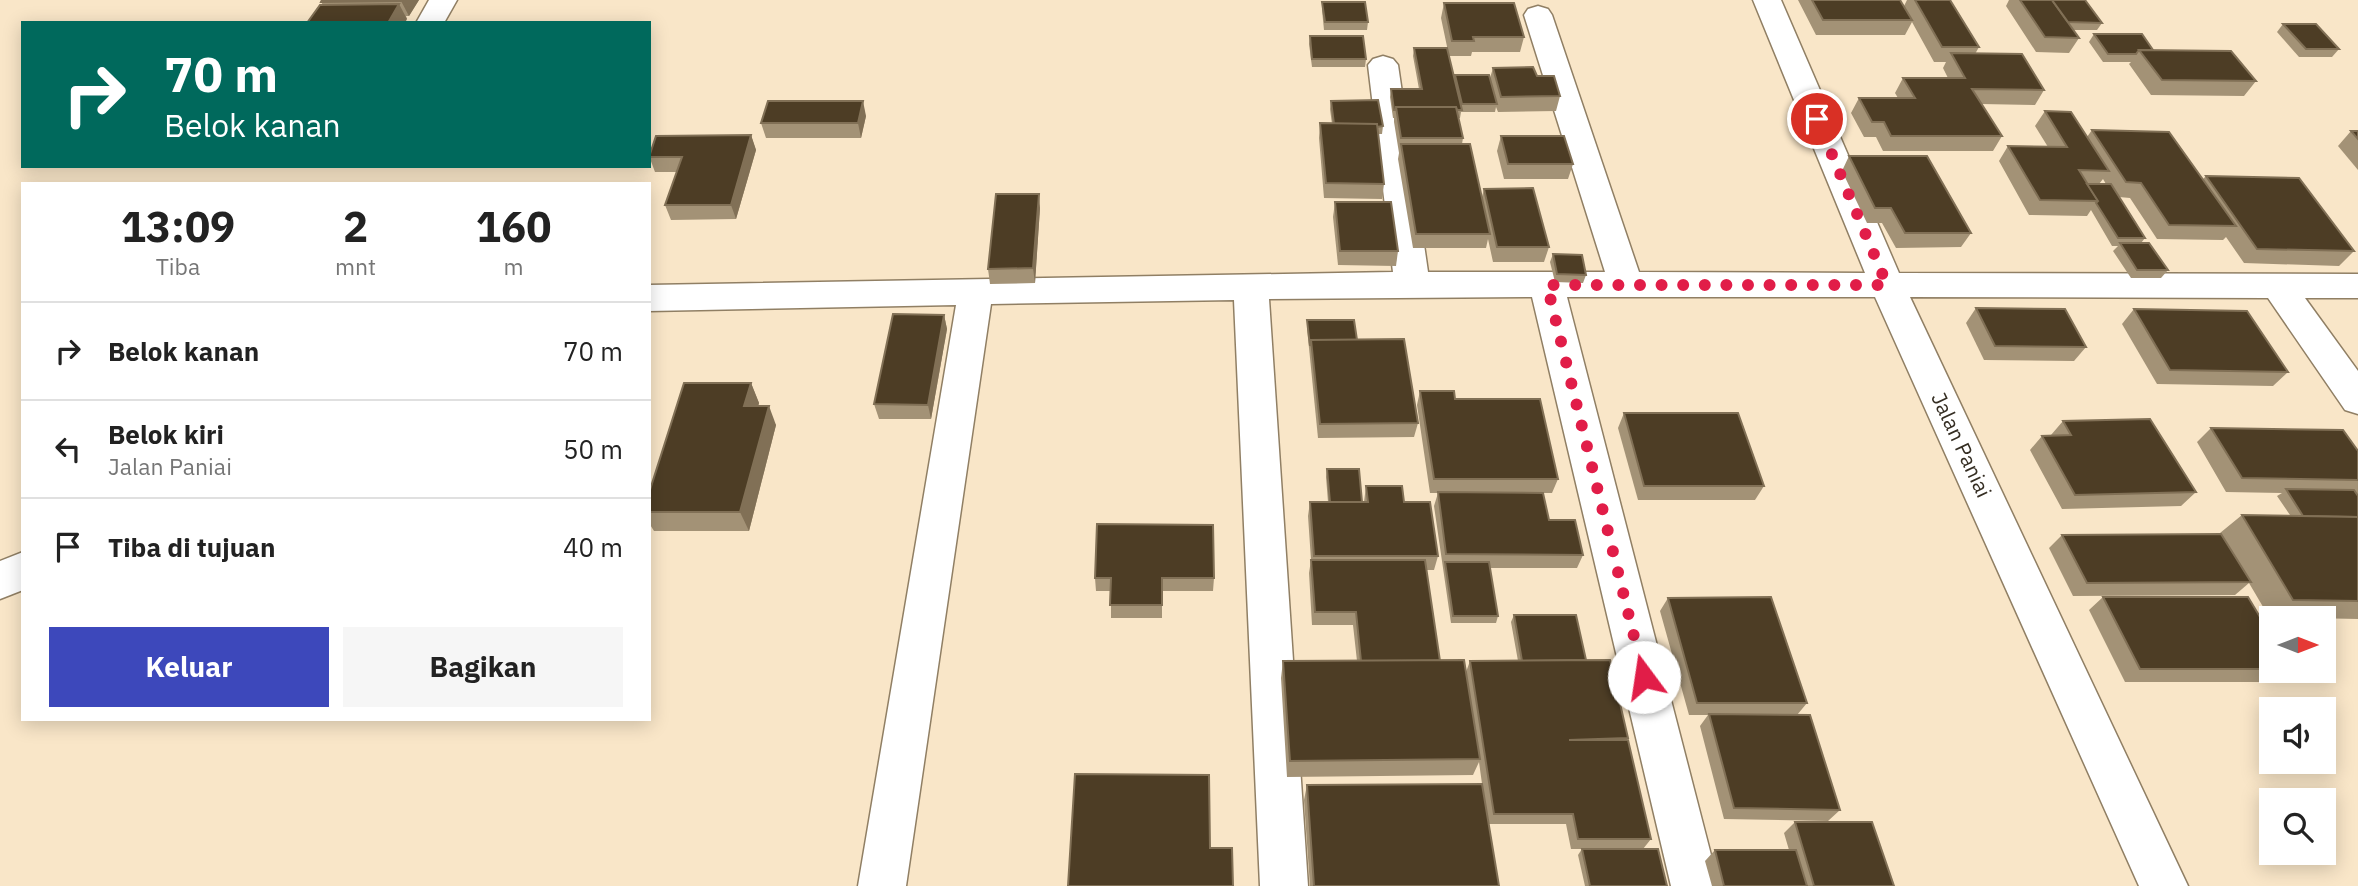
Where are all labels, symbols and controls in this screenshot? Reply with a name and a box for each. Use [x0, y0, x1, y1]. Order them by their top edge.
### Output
text: 70 m [164, 42, 278, 105]
icon: right [49, 49, 140, 140]
pin [1787, 89, 1847, 149]
icon: arrive [1798, 100, 1836, 138]
text: Belok kanan [164, 104, 341, 146]
text: 13:09 [121, 199, 235, 254]
text: 2 [343, 199, 368, 254]
text: 160 [476, 199, 551, 254]
text: Tiba [156, 251, 200, 281]
text: mnt [335, 251, 376, 281]
text: m [504, 251, 524, 281]
icon: right [49, 332, 87, 370]
text: Belok kanan [108, 334, 259, 368]
text: 70 m [563, 334, 623, 368]
street label: Jalan Paniai [1925, 387, 1998, 502]
text: Belok kiri [108, 417, 224, 451]
icon: left [49, 430, 87, 468]
text: 50 m [563, 432, 623, 466]
text: Jalan Paniai [108, 451, 232, 481]
icon: arrive [49, 528, 87, 566]
text: Tiba di tujuan [108, 530, 275, 564]
text: 40 m [563, 530, 623, 564]
north arrow [2259, 606, 2336, 682]
map controls [2259, 606, 2336, 865]
button: Keluar [49, 627, 329, 707]
button: Bagikan [343, 627, 623, 707]
position arrow [1607, 640, 1681, 714]
button: sound [2259, 697, 2336, 774]
button: search [2259, 788, 2336, 865]

